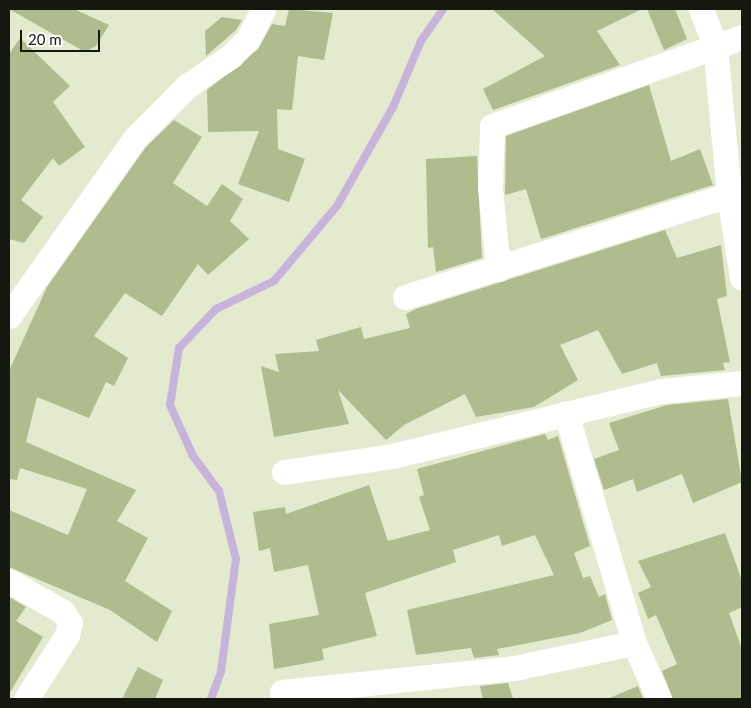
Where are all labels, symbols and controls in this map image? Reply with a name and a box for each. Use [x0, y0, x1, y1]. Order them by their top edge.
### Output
scale bar [22, 20, 102, 52]
text: 20 m [28, 30, 62, 48]

